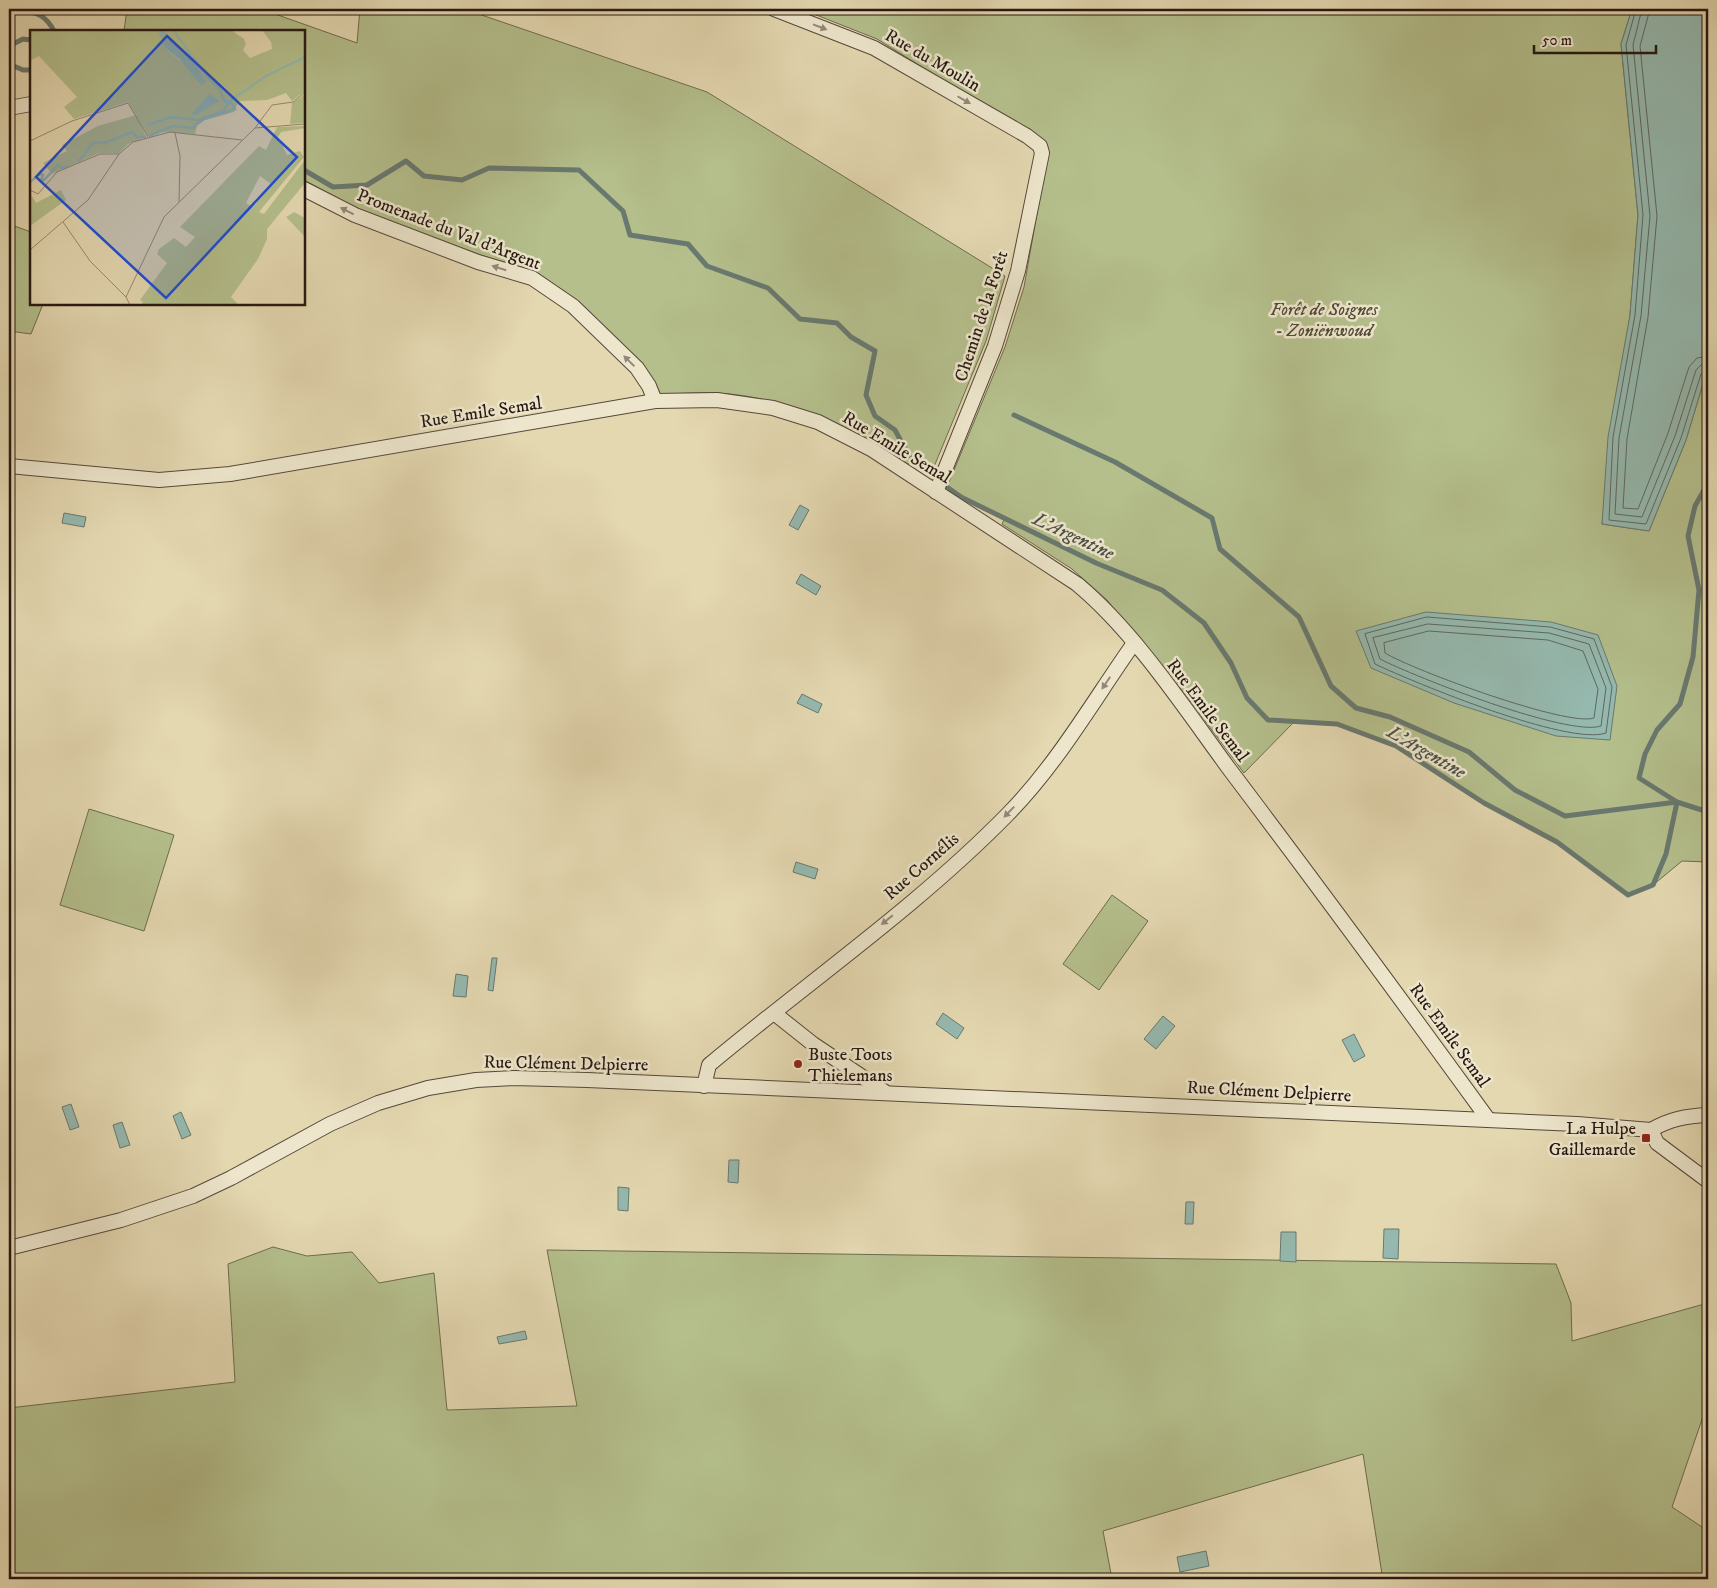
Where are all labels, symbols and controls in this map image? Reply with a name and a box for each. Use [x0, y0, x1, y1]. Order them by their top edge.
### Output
scale bar [1534, 22, 1657, 54]
one-way arrow [813, 23, 827, 31]
street label: Rue du Moulin [881, 25, 985, 97]
inset map [30, 30, 305, 305]
text: 50 m [1542, 31, 1572, 50]
one-way arrow [958, 95, 971, 104]
street label: Promenade du Val d'Argent [354, 185, 544, 275]
one-way arrow [340, 207, 354, 215]
street label: Chemin de la Forêt [950, 248, 1014, 385]
one-way arrow [491, 263, 506, 271]
park label: Forêt de Soignes - Zoniënwoud [1270, 299, 1378, 342]
one-way arrow [624, 355, 636, 367]
street label: Rue Emile Semal [419, 392, 544, 433]
street label: Rue Emile Semal [838, 407, 955, 489]
water label: L'Argentine [1028, 507, 1118, 565]
street label: Rue Emile Semal [1161, 655, 1253, 767]
one-way arrow [1101, 676, 1111, 690]
water label: L'Argentine [1382, 720, 1470, 784]
one-way arrow [1003, 806, 1015, 818]
street label: Rue Cornélis [880, 828, 964, 905]
one-way arrow [881, 915, 894, 926]
street label: Rue Emile Semal [1404, 979, 1495, 1092]
place label: Buste Toots Thielemans [808, 1044, 893, 1087]
street label: Rue Clément Delpierre [483, 1052, 649, 1076]
marker: Buste Toots Thielemans [792, 1058, 804, 1070]
street label: Rue Clément Delpierre [1186, 1077, 1352, 1107]
place label: La Hulpe Gaillemarde [1549, 1118, 1636, 1161]
marker: La Hulpe Gaillemarde [1640, 1132, 1652, 1144]

